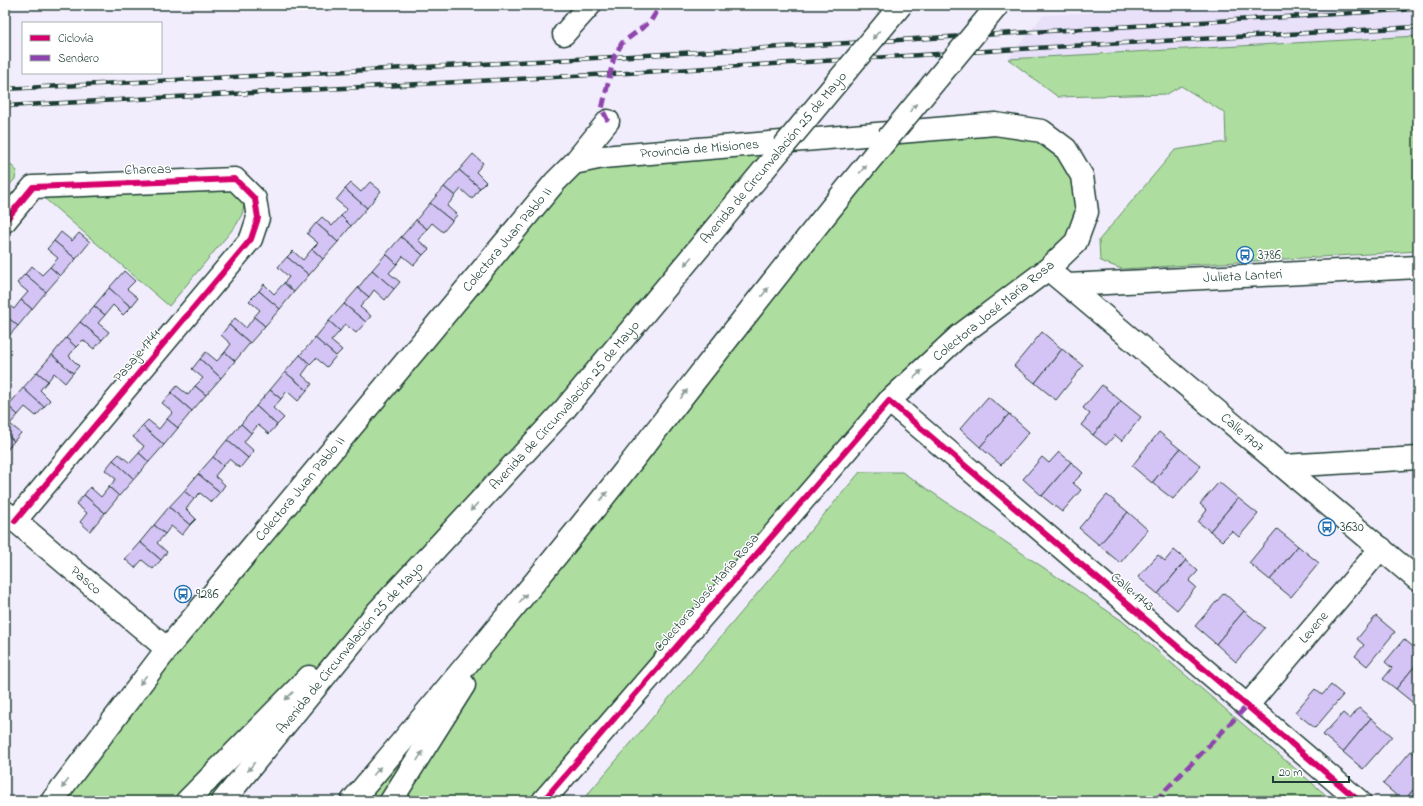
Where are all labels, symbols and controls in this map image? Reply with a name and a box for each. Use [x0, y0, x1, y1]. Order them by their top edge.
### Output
legend [22, 22, 162, 74]
text: Ciclovía [58, 30, 94, 48]
one-way arrow [872, 30, 881, 40]
text: Sendero [58, 50, 99, 68]
street label: Avenida de Circunvalación 25 de Mayo [695, 67, 853, 249]
one-way arrow [908, 103, 917, 114]
street label: Provincia de Misiones [639, 133, 760, 164]
street label: Charcas [124, 159, 172, 181]
one-way arrow [858, 163, 867, 174]
street label: Colectora Juan Pablo II [457, 182, 557, 297]
bus stop icon: 3786 [1235, 245, 1255, 265]
place label: 3786 [1258, 245, 1281, 266]
one-way arrow [683, 255, 692, 266]
street label: Colectora José María Rosa [929, 255, 1059, 367]
street label: Julieta Lanteri [1203, 263, 1283, 289]
one-way arrow [760, 286, 769, 297]
street label: Avenida de Circunvalación 25 de Mayo [484, 316, 645, 495]
street label: Pasaje 1744 [108, 325, 166, 387]
one-way arrow [913, 369, 923, 379]
one-way arrow [680, 389, 689, 400]
street label: Calle 1707 [1216, 408, 1269, 457]
street label: Colectora Juan Pablo II [250, 432, 350, 546]
one-way arrow [600, 491, 608, 502]
one-way arrow [469, 502, 479, 512]
bus stop icon: 3630 [1317, 517, 1337, 537]
place label: 3630 [1340, 517, 1364, 538]
street label: Colectora José María Rosa [649, 529, 765, 657]
street label: Avenida de Circunvalación 25 de Mayo [271, 557, 429, 738]
street label: Pasco [66, 561, 106, 600]
street label: Calle 1743 [1106, 567, 1159, 617]
bus stop icon: 9286 [173, 584, 193, 604]
place label: 9286 [196, 584, 219, 605]
one-way arrow [518, 592, 527, 603]
street label: Levene [1294, 606, 1334, 648]
one-way arrow [139, 675, 148, 686]
one-way arrow [284, 691, 294, 701]
one-way arrow [416, 751, 423, 762]
scale bar [1273, 758, 1349, 784]
one-way arrow [246, 762, 255, 772]
text: 20 m [1279, 764, 1302, 782]
one-way arrow [372, 766, 381, 777]
one-way arrow [61, 779, 69, 789]

